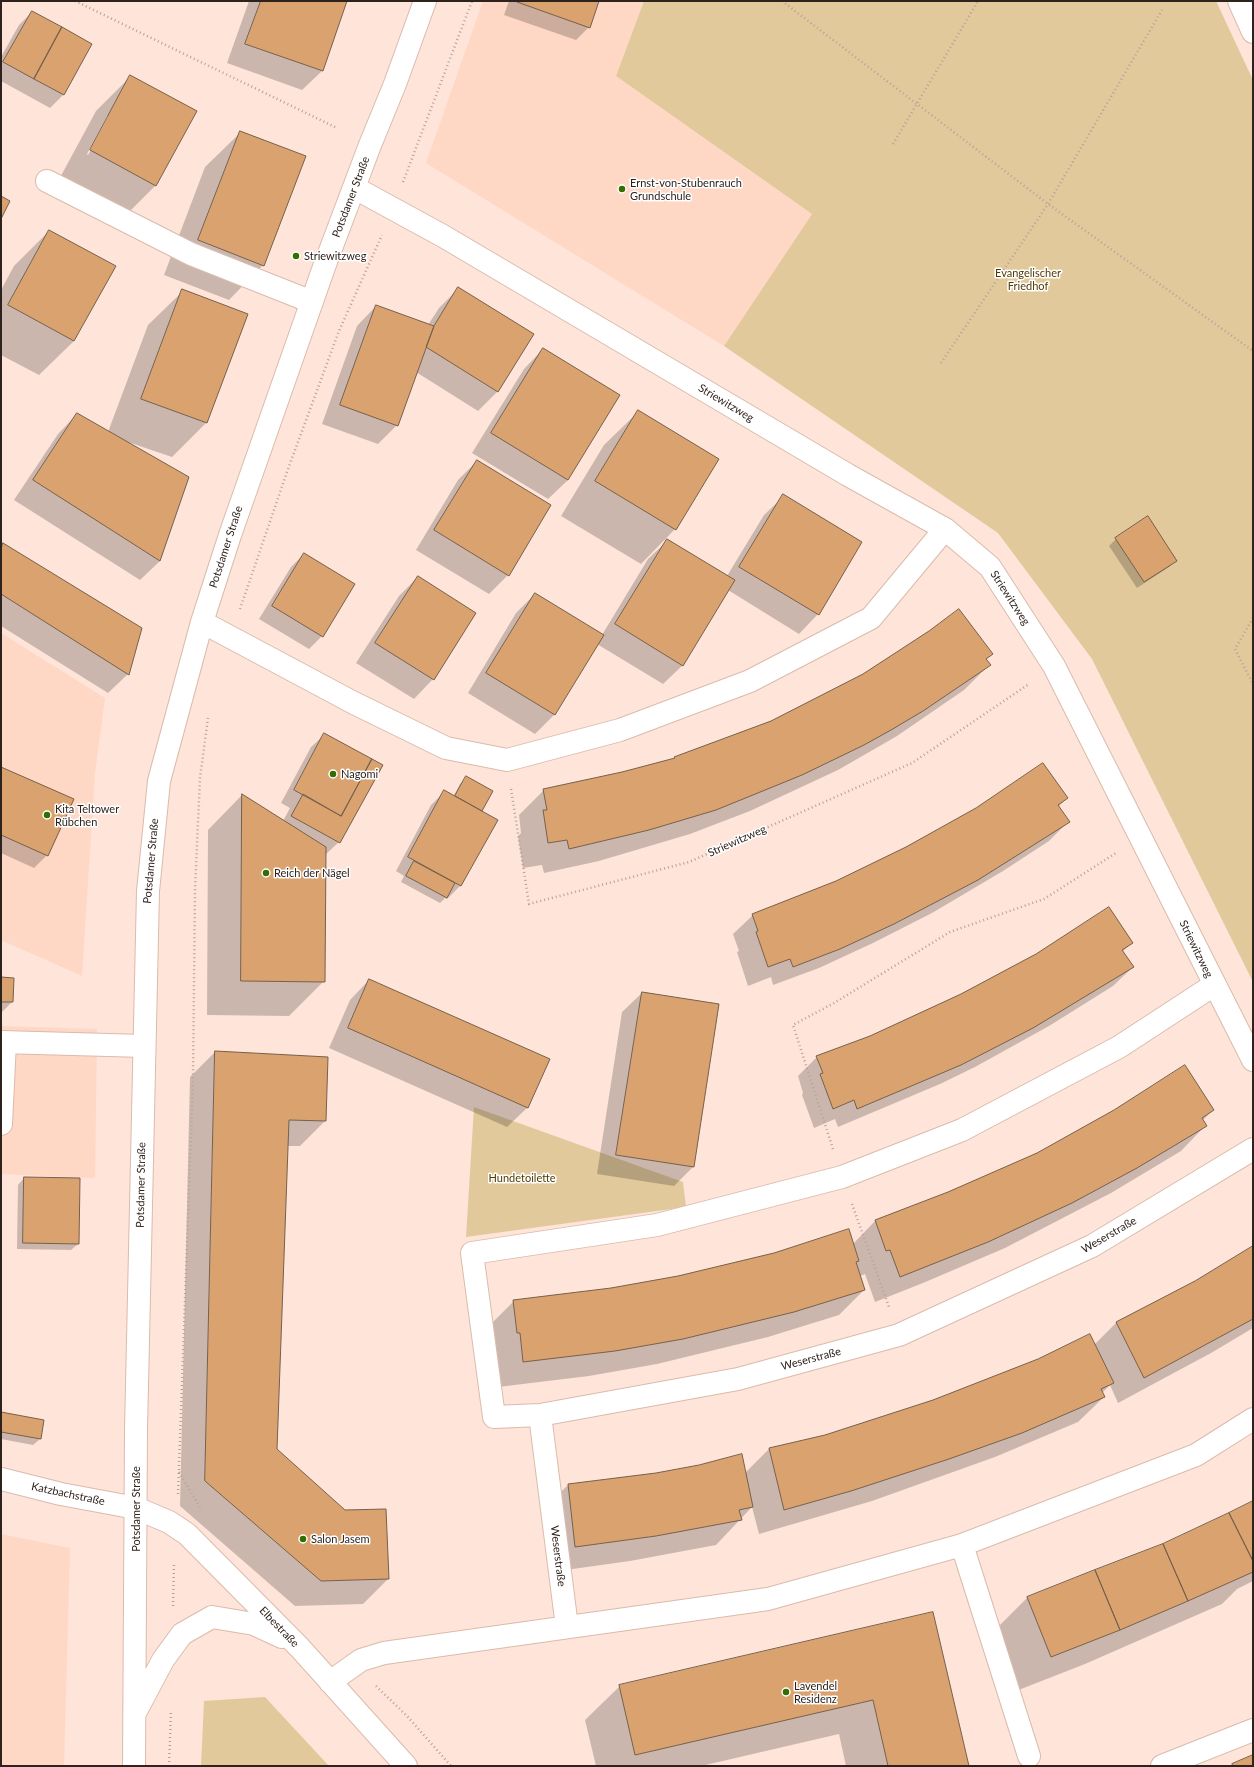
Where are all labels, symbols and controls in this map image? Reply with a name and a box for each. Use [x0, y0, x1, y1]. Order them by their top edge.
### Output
street label: Potsdamer Straße [329, 155, 373, 239]
place label: Ernst-von-Stubenrauch Grundschule [630, 176, 742, 202]
marker: Ernst-von-Stubenrauch Grundschule [617, 184, 627, 194]
place label: Striewitzweg [304, 249, 366, 263]
marker: Striewitzweg [291, 251, 301, 261]
park label: Evangelischer Friedhof [995, 266, 1061, 292]
street label: Striewitzweg [696, 381, 756, 425]
street label: Potsdamer Straße [206, 504, 246, 590]
street label: Striewitzweg [987, 568, 1033, 628]
place label: Nagomi [341, 767, 378, 781]
marker: Nagomi [328, 769, 338, 779]
place label: Kita Teltower Rübchen [55, 802, 119, 828]
marker: Kita Teltower Rübchen [42, 810, 52, 820]
street label: Potsdamer Straße [141, 818, 161, 904]
street label: Striewitzweg [706, 822, 768, 860]
place label: Reich der Nägel [274, 866, 350, 880]
marker: Reich der Nägel [261, 868, 271, 878]
street label: Striewitzweg [1176, 918, 1216, 980]
street label: Potsdamer Straße [134, 1142, 148, 1228]
park label: Hundetoilette [489, 1171, 555, 1185]
street label: Weserstraße [1079, 1214, 1139, 1256]
street label: Weserstraße [780, 1345, 842, 1373]
street label: Potsdamer Straße [129, 1466, 143, 1552]
street label: Katzbachstraße [30, 1480, 106, 1508]
street label: Weserstraße [548, 1525, 568, 1587]
place label: Salon Jasem [311, 1532, 370, 1546]
marker: Salon Jasem [298, 1534, 308, 1544]
street label: Elbestraße [256, 1604, 302, 1650]
place label: Lavendel Residenz [794, 1679, 837, 1705]
marker: Lavendel Residenz [781, 1687, 791, 1697]

